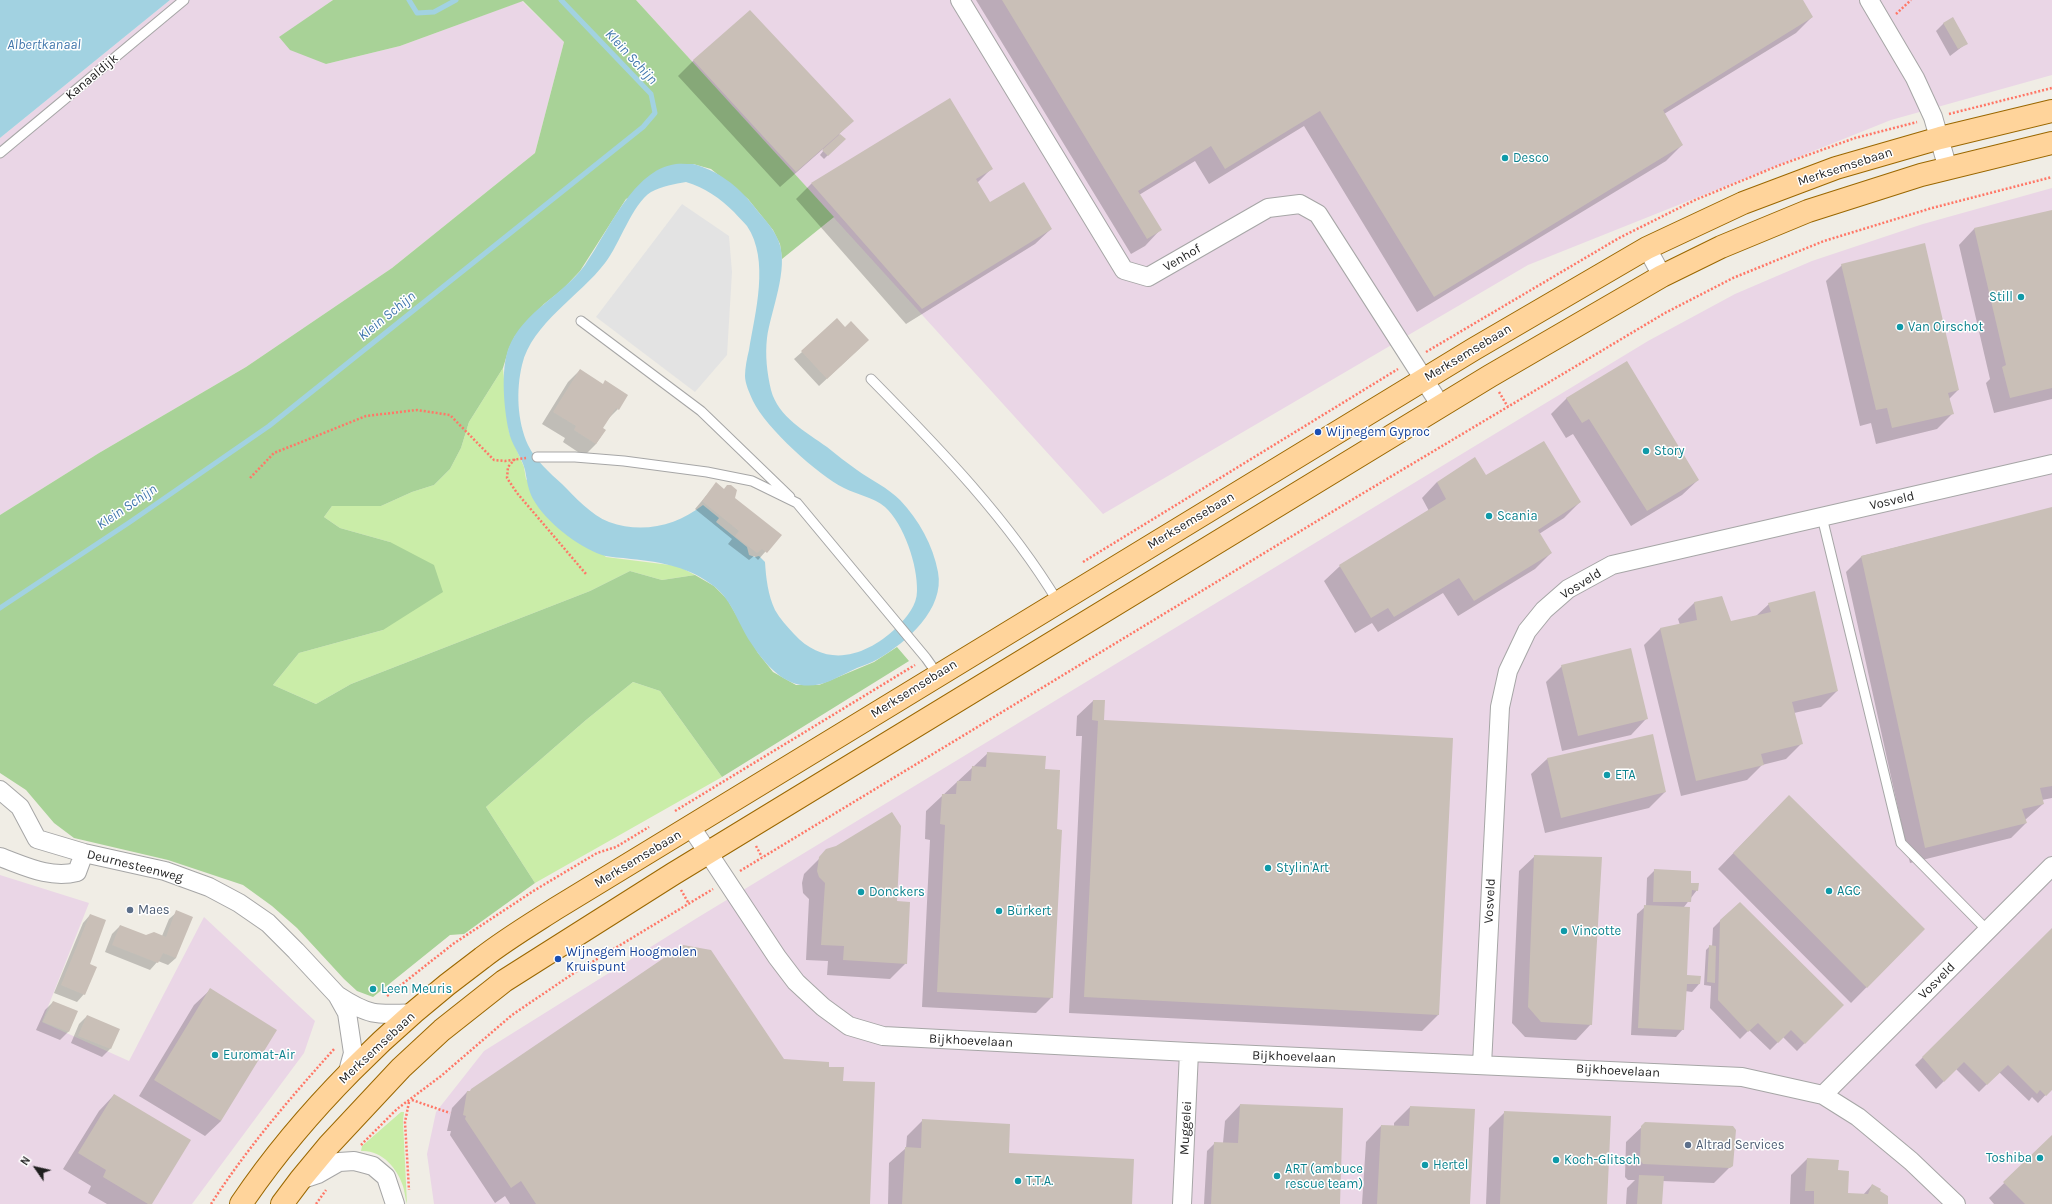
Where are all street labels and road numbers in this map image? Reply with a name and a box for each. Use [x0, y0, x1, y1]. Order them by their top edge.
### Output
street label: Kanaaldijk [63, 51, 121, 103]
street label: Merksemsebaan [1796, 144, 1894, 190]
street label: Venhof [1160, 241, 1204, 275]
street label: Merksemsebaan [1422, 321, 1514, 385]
street label: Vosveld [1868, 488, 1916, 514]
street label: Merksemsebaan [1145, 489, 1237, 553]
street label: Vosveld [1558, 565, 1604, 603]
street label: Merksemsebaan [868, 656, 960, 722]
street label: Merksemsebaan [592, 827, 684, 891]
street label: Deurnesteenweg [85, 846, 185, 886]
street label: Vosveld [1481, 878, 1499, 924]
street label: Vosveld [1915, 959, 1959, 1003]
street label: Merksemsebaan [336, 1009, 418, 1087]
street label: Bijkhoevelaan [929, 1031, 1013, 1051]
street label: Bijkhoevelaan [1252, 1048, 1336, 1066]
street label: Bijkhoevelaan [1576, 1061, 1660, 1081]
street label: Muggelei [1177, 1100, 1195, 1156]

